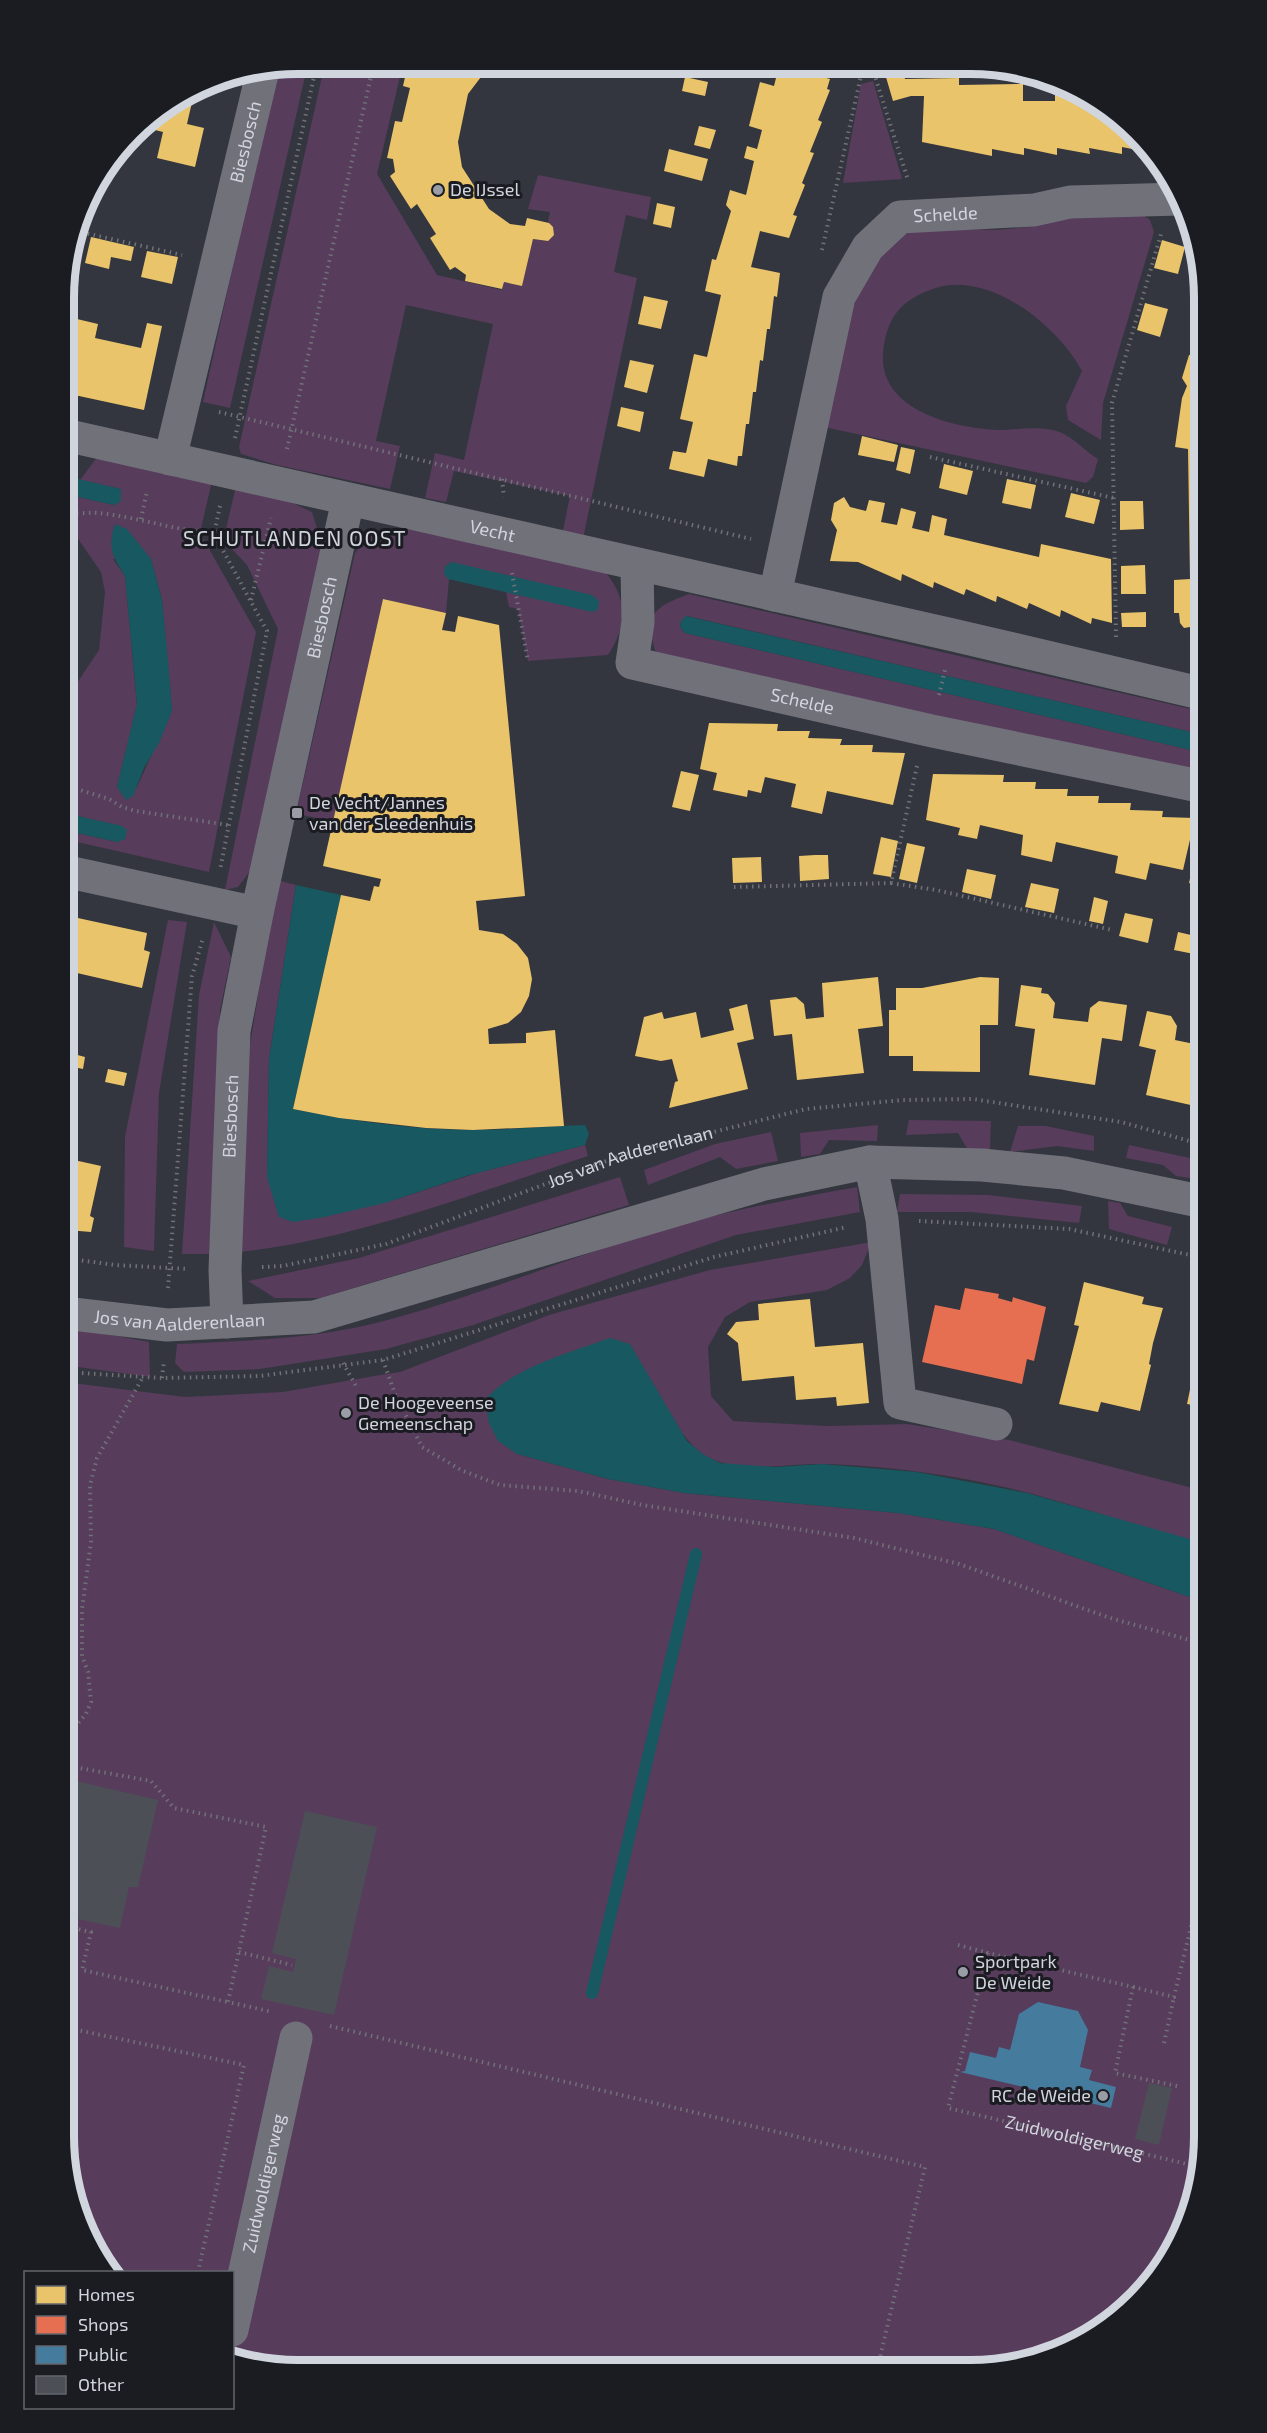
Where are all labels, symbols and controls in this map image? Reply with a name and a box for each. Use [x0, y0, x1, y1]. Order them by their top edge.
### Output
street label: Biesbosch [224, 99, 265, 185]
place label: De IJssel [450, 178, 520, 200]
marker: De IJssel [431, 183, 445, 197]
street label: Schelde [913, 201, 978, 226]
street label: Vecht [468, 514, 518, 546]
district label: SCHUTLANDEN OOST [183, 525, 407, 550]
street label: Biesbosch [301, 574, 341, 660]
street label: Schelde [769, 683, 836, 718]
place label: De Vecht/Jannes van der Sleedenhuis [309, 791, 473, 834]
marker: De Vecht/Jannes van der Sleedenhuis [290, 806, 304, 820]
street label: Biesbosch [217, 1074, 242, 1158]
street label: Jos van Aalderenlaan [544, 1121, 715, 1192]
street label: Jos van Aalderenlaan [93, 1305, 266, 1335]
place label: De Hoogeveense Gemeenschap [358, 1391, 494, 1434]
marker: De Hoogeveense Gemeenschap [339, 1406, 353, 1420]
place label: Sportpark De Weide [975, 1950, 1057, 1993]
marker: Sportpark De Weide [956, 1965, 970, 1979]
place label: RC de Weide [991, 2084, 1091, 2106]
marker: RC de Weide [1096, 2089, 1110, 2103]
street label: Zuidwoldigerweg [1003, 2110, 1146, 2163]
street label: Zuidwoldigerweg [237, 2112, 289, 2255]
legend [24, 2271, 234, 2409]
text: Homes [78, 2283, 135, 2305]
text: Shops [78, 2313, 128, 2335]
text: Public [78, 2343, 128, 2365]
text: Other [78, 2373, 124, 2395]

